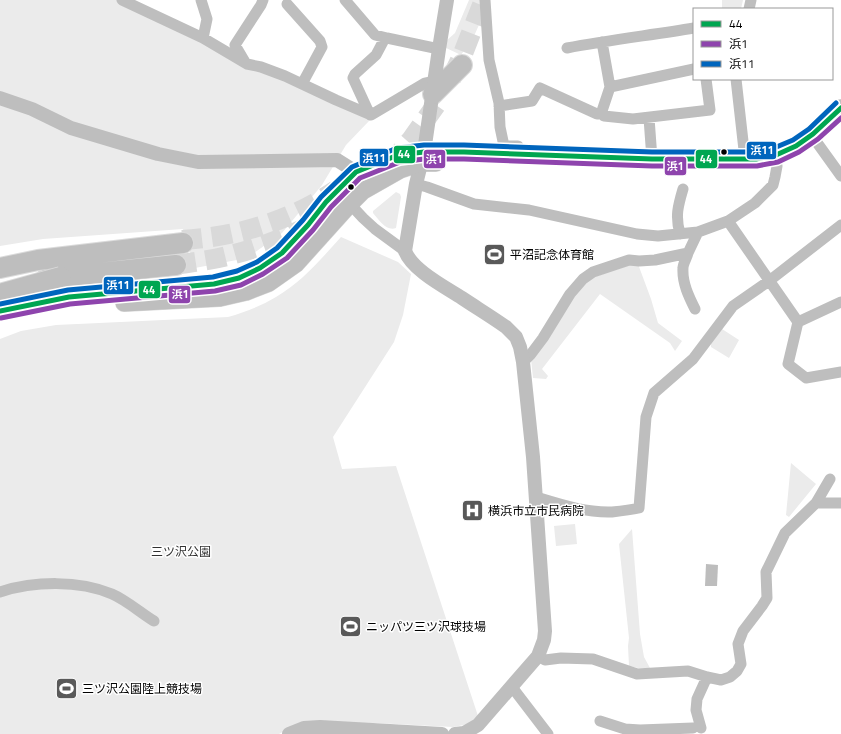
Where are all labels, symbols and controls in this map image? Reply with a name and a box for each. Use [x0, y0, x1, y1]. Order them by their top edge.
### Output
legend [693, 8, 833, 80]
text: 44 [729, 14, 743, 33]
text: 浜1 [729, 34, 748, 53]
text: 浜11 [729, 54, 754, 73]
line badge: 浜11 [746, 141, 777, 160]
text: 浜11 [750, 142, 774, 158]
line badge: 44 [393, 145, 416, 164]
text: 44 [398, 146, 410, 162]
unlabelled marker [719, 147, 729, 157]
line badge: 浜11 [359, 148, 389, 167]
line badge: 浜1 [423, 149, 446, 169]
line badge: 44 [695, 149, 718, 169]
text: 浜11 [362, 150, 386, 166]
text: 浜1 [425, 151, 443, 167]
text: 44 [700, 151, 712, 167]
line badge: 浜1 [664, 156, 687, 176]
text: 浜1 [666, 158, 684, 174]
unlabelled marker [346, 182, 356, 192]
sports icon: 平沼記念体育館 [481, 242, 507, 268]
place label: 平沼記念体育館 [510, 245, 594, 264]
line badge: 浜11 [103, 276, 134, 295]
text: 浜11 [106, 277, 130, 293]
line badge: 44 [138, 280, 161, 299]
text: 44 [143, 282, 155, 298]
line badge: 浜1 [168, 285, 191, 304]
text: 浜1 [171, 286, 189, 302]
hospital icon: 横浜市立市民病院 [460, 498, 486, 524]
place label: 横浜市立市民病院 [488, 501, 584, 520]
park label: 三ツ沢公園 [151, 542, 211, 561]
sports icon: ニッパツ三ツ沢球技場 [338, 614, 364, 640]
place label: ニッパツ三ツ沢球技場 [366, 617, 486, 636]
sports icon: 三ツ沢公園陸上競技場 [54, 676, 80, 702]
place label: 三ツ沢公園陸上競技場 [82, 679, 202, 698]

